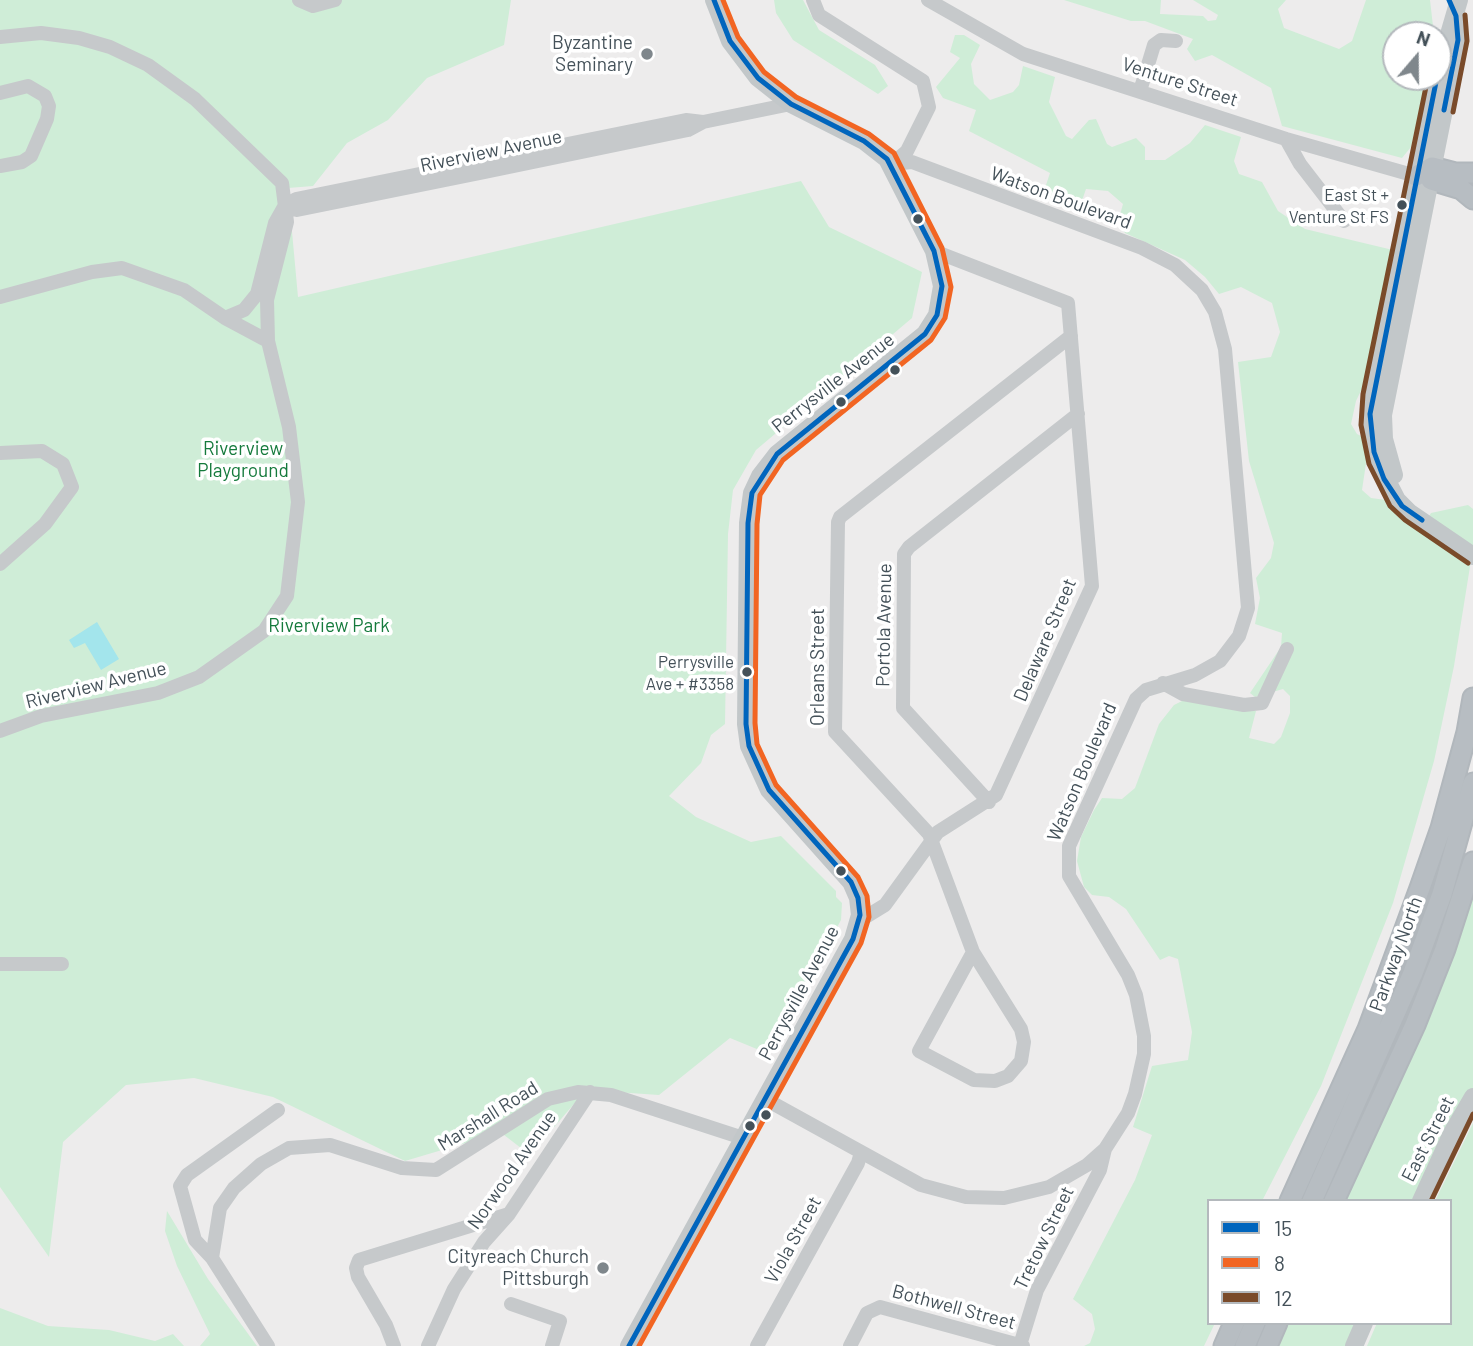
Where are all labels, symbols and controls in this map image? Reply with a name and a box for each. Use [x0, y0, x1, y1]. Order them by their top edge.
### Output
north arrow [1382, 21, 1452, 91]
text: N [1414, 25, 1434, 51]
place label: Byzantine Seminary [552, 32, 633, 76]
marker: Byzantine Seminary [639, 46, 655, 62]
street label: Venture Street [1119, 53, 1241, 111]
street label: Riverview Avenue [418, 125, 564, 177]
street label: Watson Boulevard [987, 162, 1135, 234]
place label: East St + Venture St FS [1289, 185, 1389, 225]
marker: East St + Venture St FS [1395, 198, 1409, 212]
unlabelled marker [911, 212, 925, 226]
street label: Perrysville Avenue [767, 328, 899, 438]
unlabelled marker [888, 363, 902, 377]
unlabelled marker [834, 395, 848, 409]
park label: Riverview Playground [197, 438, 289, 482]
street label: Portola Avenue [872, 563, 896, 687]
street label: Delaware Street [1009, 575, 1081, 705]
street label: Orleans Street [807, 608, 829, 726]
park label: Riverview Park [268, 615, 390, 637]
place label: Perrysville Ave + #3358 [646, 652, 734, 692]
street label: Riverview Avenue [23, 656, 169, 714]
marker: Perrysville Ave + #3358 [740, 665, 754, 679]
street label: Watson Boulevard [1043, 699, 1121, 845]
unlabelled marker [834, 864, 848, 878]
street label: Parkway North [1365, 893, 1427, 1015]
street label: Perrysville Avenue [754, 922, 844, 1064]
street label: Marshall Road [434, 1076, 542, 1156]
street label: East Street [1397, 1092, 1459, 1186]
street label: Norwood Avenue [463, 1106, 561, 1234]
unlabelled marker [759, 1108, 773, 1122]
unlabelled marker [743, 1119, 757, 1133]
street label: Tretow Street [1009, 1182, 1079, 1294]
street label: Viola Street [760, 1192, 826, 1288]
legend [1207, 1199, 1452, 1325]
text: 15 [1274, 1215, 1292, 1240]
place label: Cityreach Church Pittsburgh [448, 1246, 589, 1290]
text: 8 [1274, 1250, 1285, 1275]
marker: Cityreach Church Pittsburgh [595, 1260, 611, 1276]
street label: Bothwell Street [890, 1280, 1018, 1334]
text: 12 [1274, 1285, 1293, 1310]

